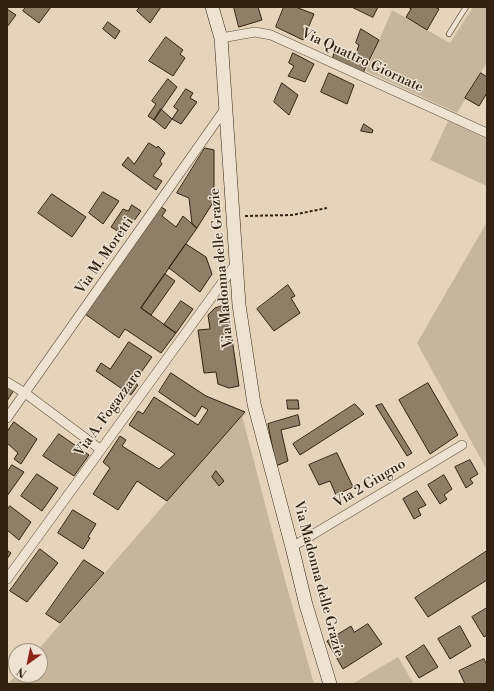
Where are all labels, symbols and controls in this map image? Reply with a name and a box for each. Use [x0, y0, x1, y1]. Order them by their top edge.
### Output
street label: Via Quattro Giornate [298, 25, 426, 97]
street label: Via Madonna delle Grazie [207, 187, 237, 349]
street label: Via M. Moretti [72, 214, 138, 298]
street label: Via A. Fogazzaro [71, 366, 147, 460]
street label: Via 2 Giugno [331, 456, 409, 512]
street label: Via Madonna delle Grazie [289, 499, 347, 659]
north arrow [8, 643, 48, 683]
text: N [15, 664, 29, 680]

